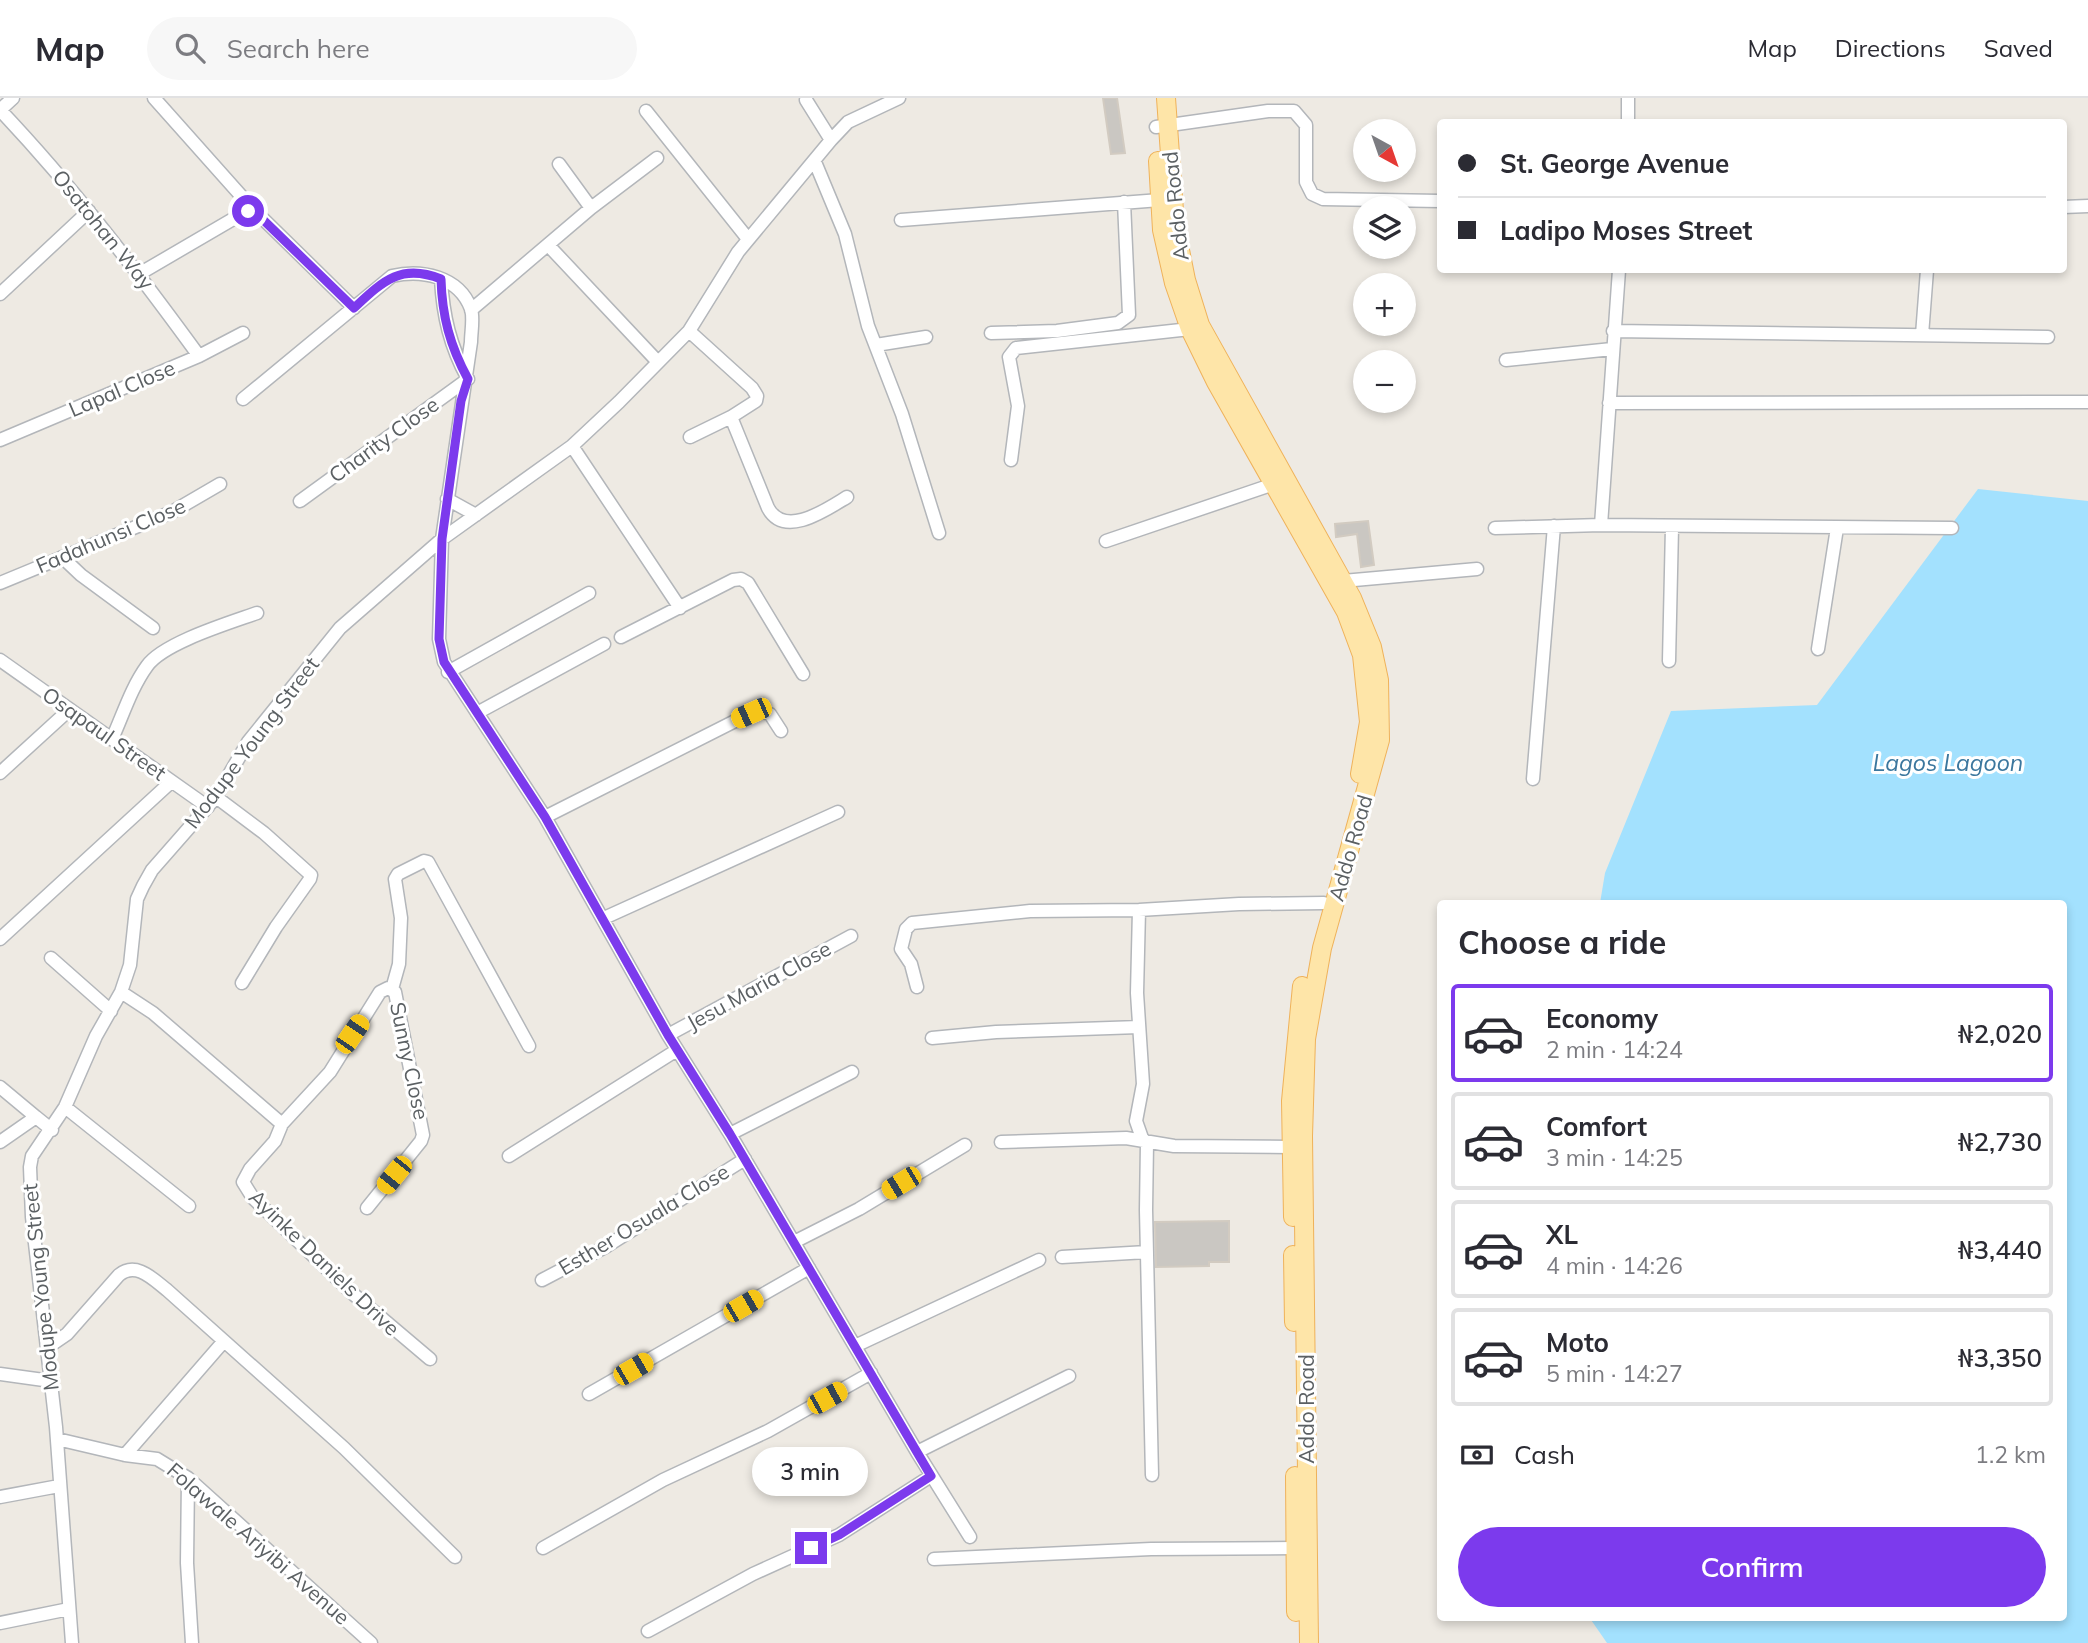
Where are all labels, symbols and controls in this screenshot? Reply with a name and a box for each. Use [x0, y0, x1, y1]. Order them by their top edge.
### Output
search box [147, 17, 637, 80]
text: Map [35, 28, 105, 69]
icon: search [171, 29, 209, 67]
text: Search here [227, 32, 370, 65]
text: Map [1747, 33, 1797, 63]
text: Directions [1835, 33, 1946, 63]
text: Saved [1984, 33, 2053, 63]
north arrow [1353, 119, 1416, 182]
map controls [1353, 119, 1416, 413]
text: St. George Avenue [1500, 147, 1729, 180]
street label: Addo Road [1156, 150, 1194, 262]
street label: Osatohan Way [47, 164, 160, 295]
route start [232, 195, 264, 227]
button: layers [1353, 196, 1416, 259]
text: Ladipo Moses Street [1500, 214, 1752, 247]
button: + [1353, 273, 1416, 336]
button: − [1353, 350, 1416, 413]
street label: Lapal Close [65, 354, 179, 422]
street label: Charity Close [324, 391, 443, 488]
street label: Fadahunsi Close [32, 492, 189, 578]
street label: Modupe Young Street [178, 652, 324, 833]
street label: Osapaul Street [38, 681, 171, 785]
car [728, 695, 775, 731]
water label: Lagos Lagoon [1873, 748, 2023, 777]
street label: Addo Road [1322, 792, 1378, 904]
text: Choose a ride [1458, 922, 1666, 962]
street label: Jesu Maria Close [682, 935, 835, 1035]
street label: Sunny Close [385, 1000, 435, 1122]
icon: car [1462, 1002, 1525, 1065]
text: Economy [1546, 1002, 1658, 1035]
car [332, 1011, 373, 1057]
text: ₦2,020 [1958, 1017, 2042, 1050]
text: 2 min · 14:24 [1546, 1035, 1683, 1064]
icon: car [1462, 1110, 1525, 1173]
text: Comfort [1546, 1110, 1647, 1143]
text: ₦2,730 [1958, 1125, 2042, 1158]
text: 3 min · 14:25 [1546, 1143, 1683, 1172]
car [373, 1152, 416, 1198]
street label: Esther Osuala Close [554, 1158, 733, 1280]
car [878, 1163, 925, 1203]
street label: Modupe Young Street [16, 1182, 64, 1392]
street label: Ayinke Daniels Drive [244, 1184, 405, 1341]
icon: car [1462, 1218, 1525, 1281]
text: XL [1546, 1218, 1578, 1251]
text: ₦3,440 [1958, 1233, 2042, 1266]
text: 4 min · 14:26 [1546, 1251, 1683, 1280]
car [720, 1286, 767, 1326]
icon: car [1462, 1326, 1525, 1389]
text: Moto [1546, 1326, 1609, 1359]
text: ₦3,350 [1958, 1341, 2042, 1374]
car [610, 1349, 657, 1389]
street label: Addo Road [1293, 1354, 1319, 1464]
text: 5 min · 14:27 [1546, 1359, 1683, 1388]
car [804, 1379, 851, 1417]
icon: cash [1458, 1436, 1496, 1474]
text: Cash [1514, 1438, 1575, 1471]
text: 1.2 km [1975, 1440, 2046, 1469]
callout: 3 min [753, 1446, 869, 1496]
street label: Folawale Ariyibi Avenue [162, 1457, 355, 1630]
text: 3 min [780, 1457, 840, 1486]
button: Confirm [1458, 1527, 2046, 1607]
route end [795, 1532, 827, 1564]

